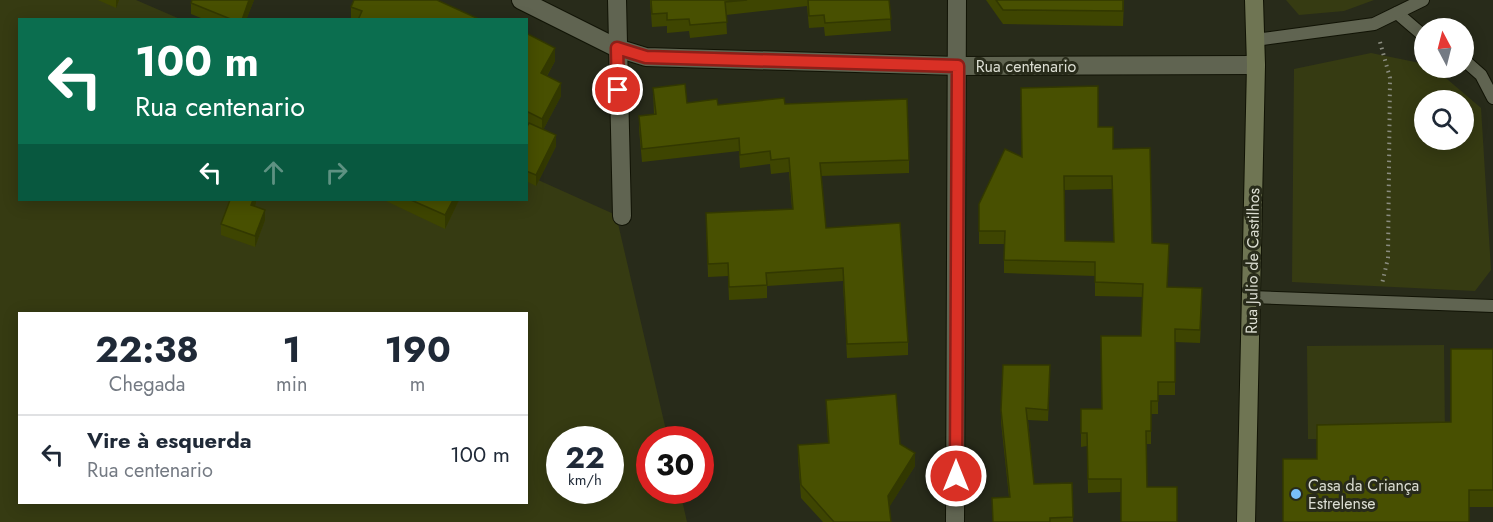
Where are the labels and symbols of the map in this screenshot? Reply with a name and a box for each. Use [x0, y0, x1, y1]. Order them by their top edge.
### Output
north arrow [1414, 18, 1474, 78]
street label: Rua centenario [976, 55, 1077, 78]
pin [592, 64, 643, 115]
street label: Rua Julio de Castilhos [1240, 188, 1265, 334]
speed limit sign: 30 [636, 426, 714, 504]
position arrow [924, 444, 988, 508]
place label: Casa da Criança Estrelense [1308, 474, 1419, 515]
marker: Casa da Criança Estrelense [1289, 487, 1303, 501]

